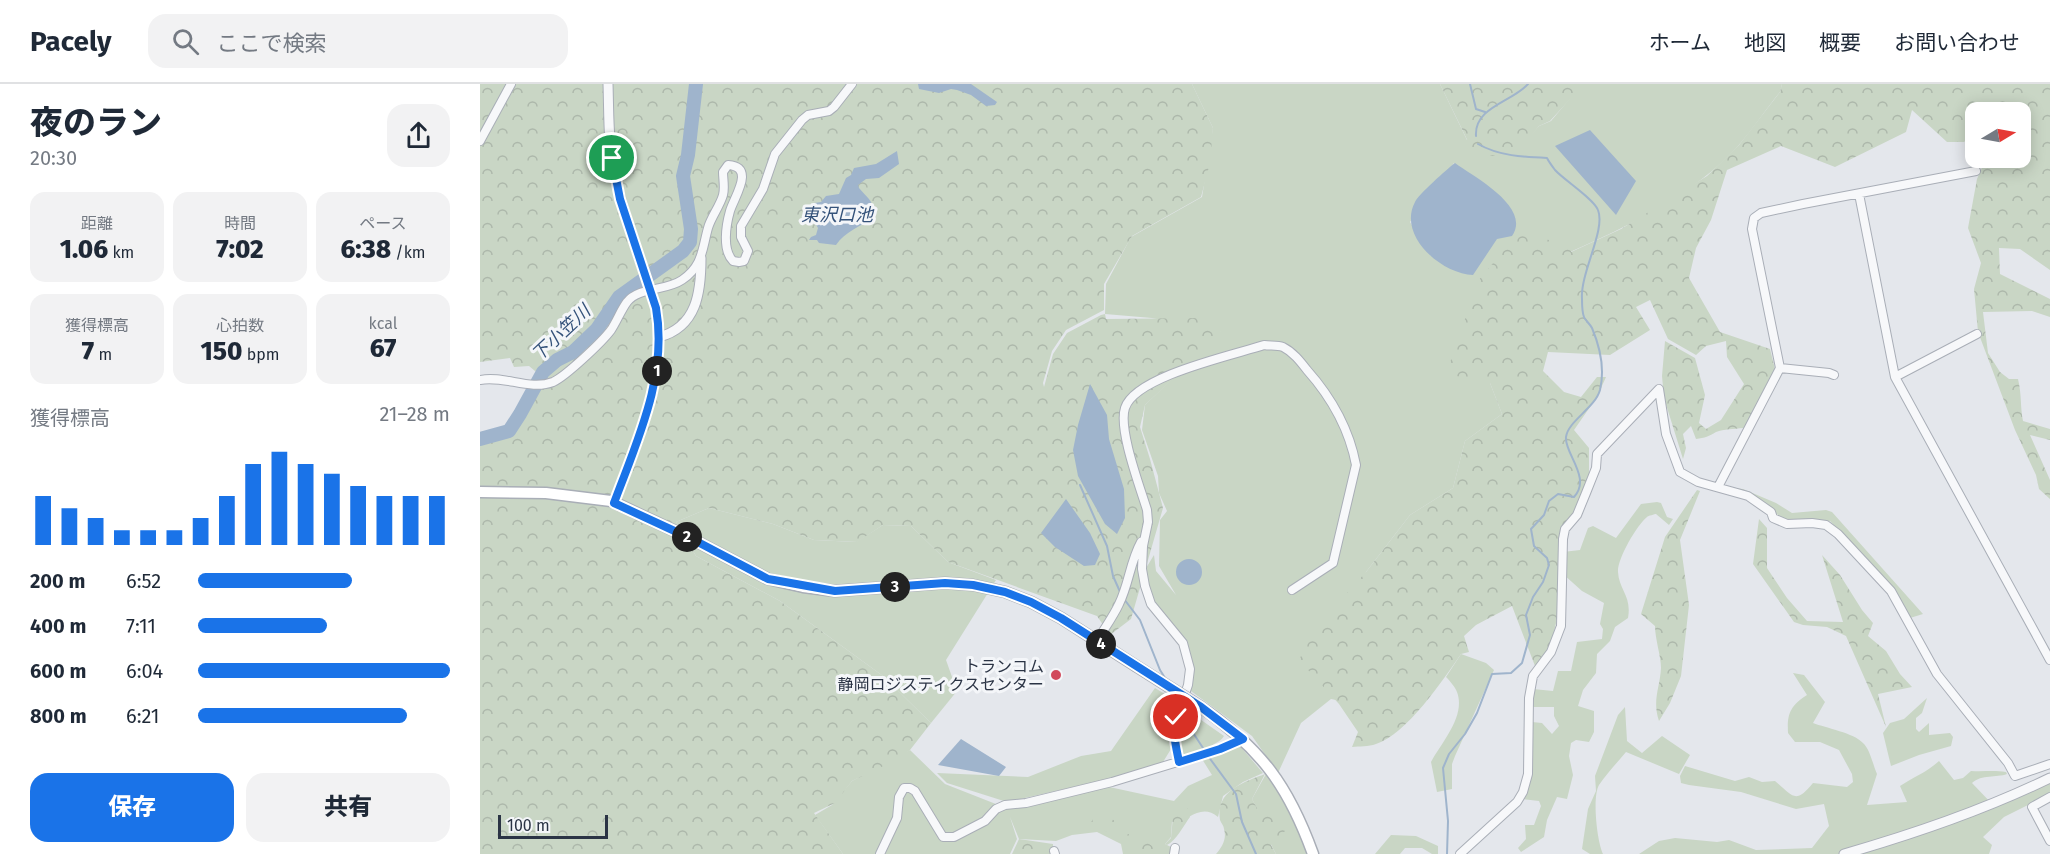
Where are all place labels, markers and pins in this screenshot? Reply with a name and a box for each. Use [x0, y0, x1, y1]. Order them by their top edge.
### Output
pin [586, 132, 637, 183]
pin: 1 [642, 356, 672, 386]
pin: 2 [672, 522, 702, 552]
pin: 3 [880, 572, 910, 602]
pin: 4 [1086, 629, 1116, 659]
place label: トランコム 静岡ロジスティクスセンター [837, 657, 1044, 694]
marker: トランコム 静岡ロジスティクスセンター [1049, 668, 1063, 682]
pin [1150, 691, 1201, 742]

